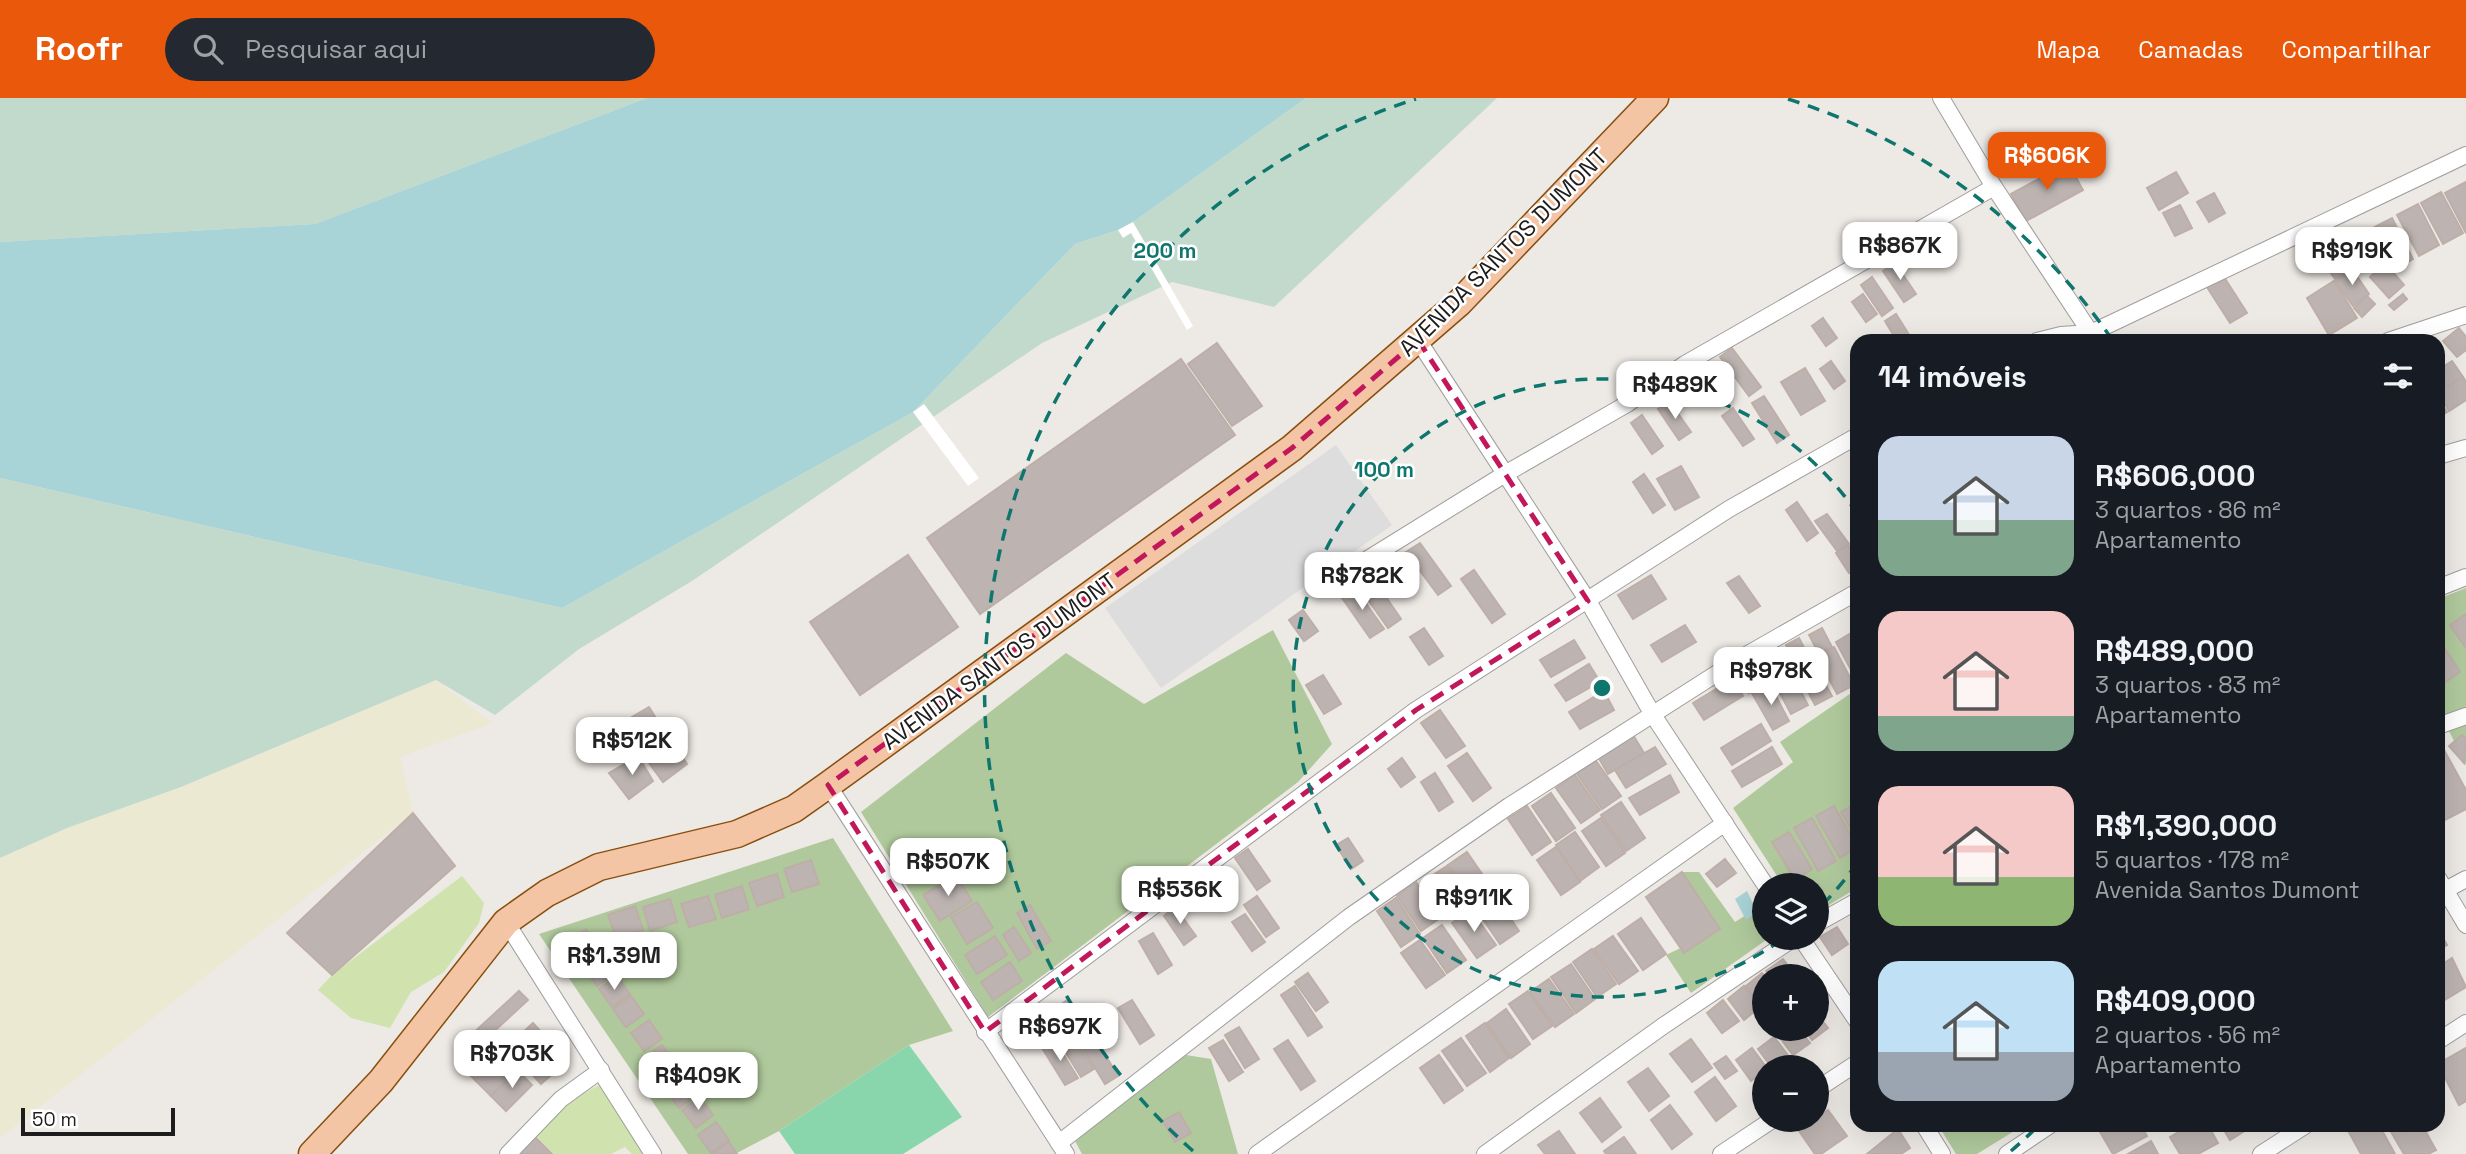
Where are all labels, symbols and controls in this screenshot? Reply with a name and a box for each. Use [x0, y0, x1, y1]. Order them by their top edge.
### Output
search box [165, 18, 655, 81]
text: Roofr [35, 28, 123, 70]
icon: search [189, 30, 227, 68]
text: Pesquisar aqui [245, 32, 427, 66]
text: Mapa [2036, 34, 2100, 65]
text: Camadas [2138, 34, 2243, 65]
text: Compartilhar [2281, 34, 2431, 65]
pin: R$606K [1990, 132, 2104, 192]
text: R$606K [2004, 140, 2090, 170]
street label: AVENIDA SANTOS DUMONT [1392, 141, 1614, 363]
pin: R$867K [1843, 222, 1957, 282]
pin: R$919K [2295, 228, 2409, 287]
text: R$867K [1858, 230, 1942, 260]
text: R$919K [2311, 235, 2393, 265]
text: 200 m [1134, 237, 1196, 264]
text: 14 imóveis [1878, 357, 2027, 396]
icon: filters [2379, 357, 2417, 395]
pin: R$489K [1618, 362, 1732, 421]
text: R$489K [1632, 369, 1718, 399]
text: 100 m [1354, 456, 1414, 483]
text: R$606,000 [2095, 456, 2255, 495]
icon: home [1934, 464, 2018, 548]
text: 3 quartos · 86 m² [2095, 495, 2281, 525]
text: Apartamento [2095, 525, 2242, 555]
pin: R$782K [1305, 552, 1419, 612]
text: R$782K [1320, 560, 1404, 590]
street label: AVENIDA SANTOS DUMONT [876, 566, 1122, 756]
text: R$489,000 [2095, 631, 2254, 670]
icon: home [1934, 639, 2018, 723]
pin: R$978K [1714, 648, 1828, 707]
text: R$978K [1729, 655, 1813, 685]
text: 3 quartos · 83 m² [2095, 670, 2281, 700]
centre of rings [1590, 676, 1614, 700]
text: Apartamento [2095, 700, 2242, 730]
pin: R$512K [575, 718, 689, 777]
text: R$512K [592, 725, 672, 755]
text: R$1,390,000 [2095, 806, 2277, 845]
icon: home [1934, 814, 2018, 898]
pin: R$507K [891, 838, 1005, 898]
text: 5 quartos · 178 m² [2095, 845, 2289, 875]
text: R$507K [906, 846, 990, 876]
pin: R$536K [1123, 866, 1237, 926]
map controls [1752, 873, 1829, 1132]
button: layers [1752, 873, 1829, 950]
text: R$536K [1138, 874, 1222, 904]
pin: R$911K [1417, 874, 1531, 934]
text: Avenida Santos Dumont [2095, 875, 2359, 905]
text: R$911K [1435, 882, 1513, 912]
pin: R$1.39M [549, 932, 679, 992]
text: R$1.39M [567, 940, 661, 970]
button: + [1752, 964, 1829, 1041]
text: R$409,000 [2095, 981, 2256, 1020]
icon: home [1934, 989, 2018, 1073]
pin: R$697K [1003, 1004, 1117, 1063]
text: R$697K [1018, 1011, 1102, 1041]
text: 2 quartos · 56 m² [2095, 1020, 2280, 1050]
pin: R$703K [455, 1030, 569, 1090]
text: R$703K [470, 1038, 554, 1068]
text: Apartamento [2095, 1050, 2242, 1080]
pin: R$409K [641, 1052, 755, 1112]
button: − [1752, 1055, 1829, 1132]
text: R$409K [655, 1060, 741, 1090]
scale bar [21, 1105, 175, 1137]
text: 50 m [32, 1107, 77, 1132]

